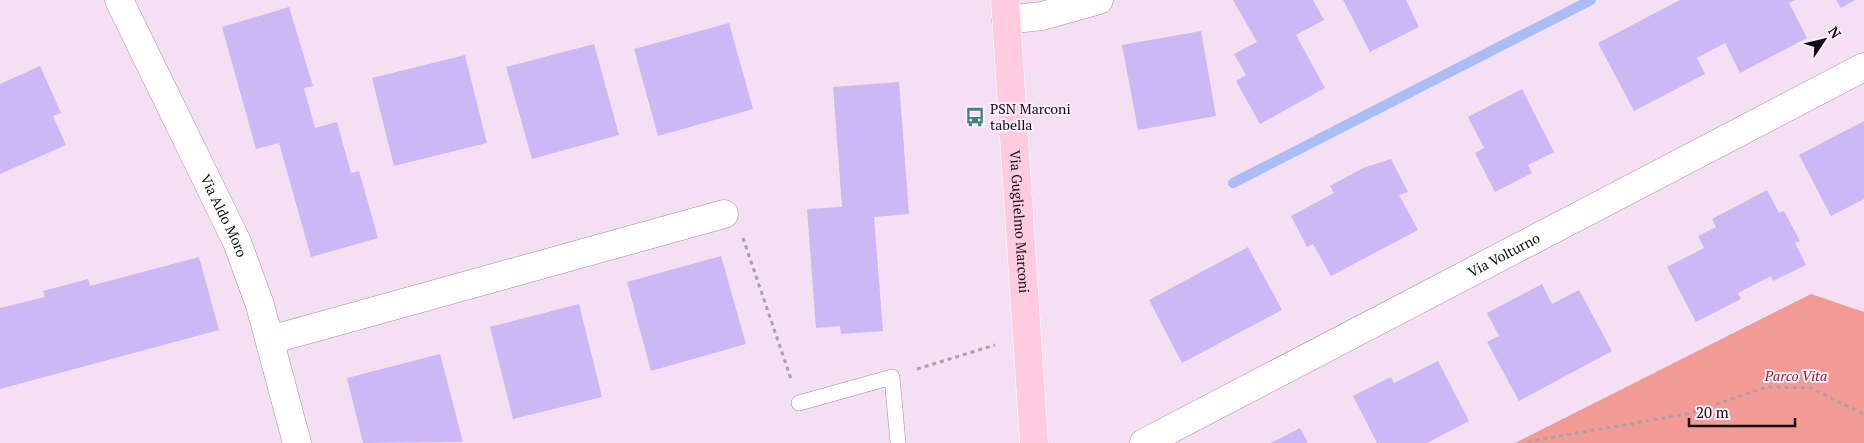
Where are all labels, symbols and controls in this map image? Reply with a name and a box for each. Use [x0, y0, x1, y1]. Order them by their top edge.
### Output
north arrow [1799, 15, 1849, 65]
text: N [1824, 22, 1846, 42]
place label: PSN Marconi tabella [990, 99, 1071, 134]
bus stop icon: PSN Marconi tabella [964, 106, 986, 128]
street label: Via Guglielmo Marconi [1006, 149, 1034, 294]
street label: Via Aldo Moro [196, 171, 252, 260]
street label: Via Volturno [1464, 228, 1543, 281]
park label: Parco Vita [1764, 366, 1827, 385]
scale bar [1689, 396, 1795, 428]
text: 20 m [1696, 402, 1729, 422]

